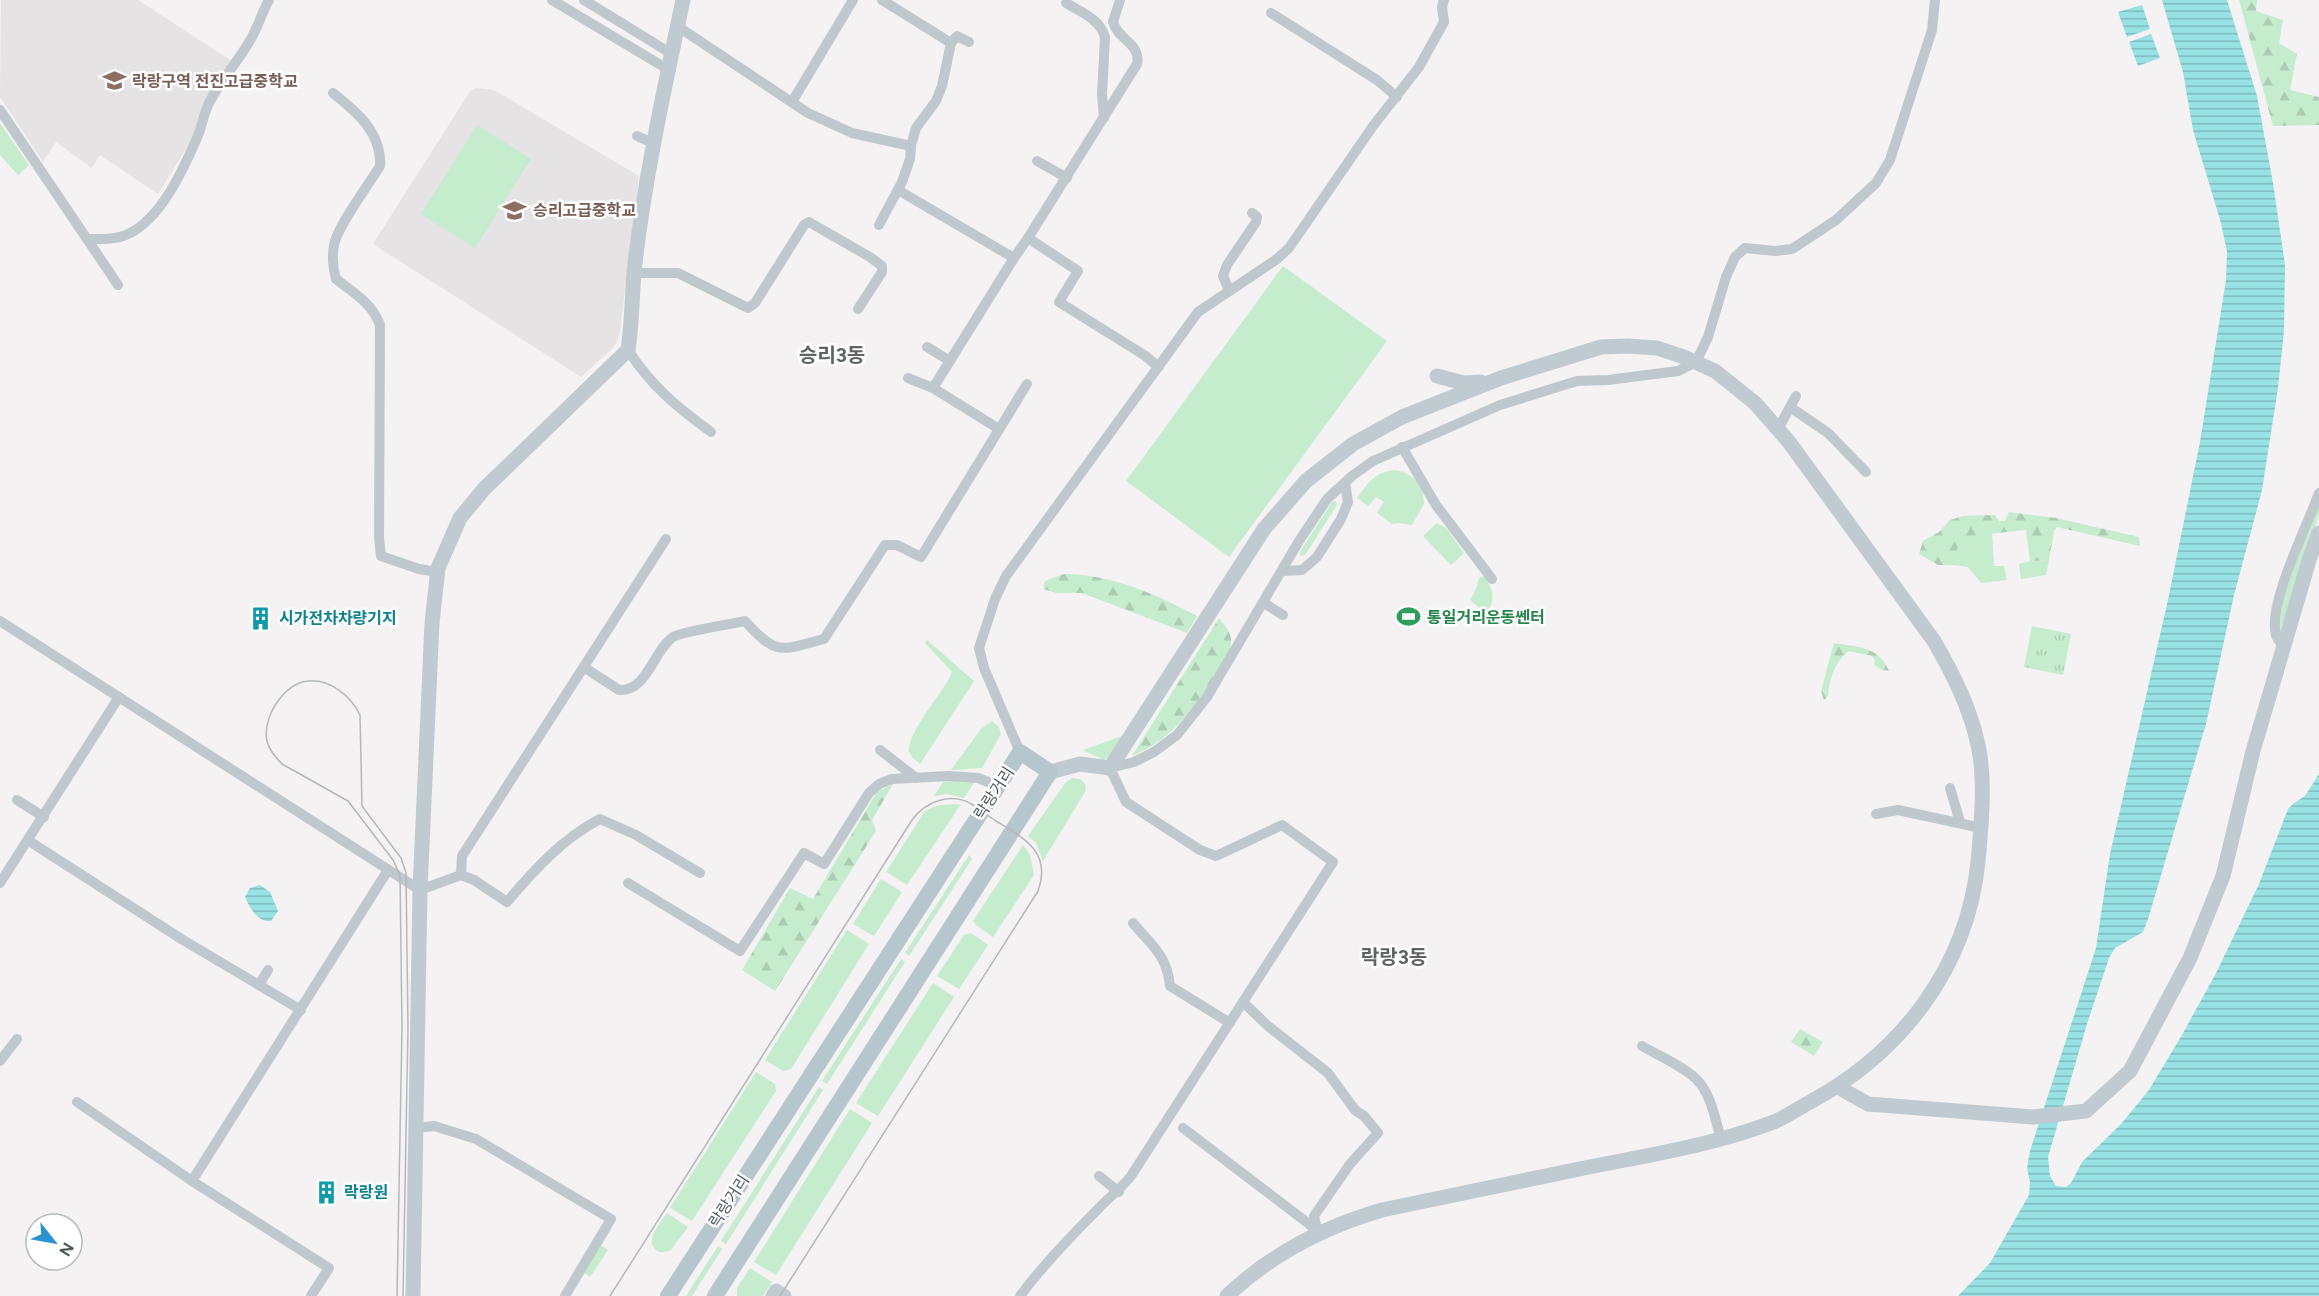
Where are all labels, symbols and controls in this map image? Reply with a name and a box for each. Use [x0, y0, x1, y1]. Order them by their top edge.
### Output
school or university icon: 락랑구역 전진고급중학교 [101, 68, 127, 94]
place label: 락랑구역 전진고급중학교 [132, 72, 298, 91]
school or university icon: 승리고급중학교 [502, 197, 528, 223]
place label: 승리고급중학교 [533, 201, 636, 220]
district label: 승리3동 [799, 343, 865, 367]
sports icon: 통일거리운동쎈터 [1396, 604, 1422, 630]
building icon: 시가전차차량기지 [248, 605, 274, 631]
place label: 통일거리운동쎈터 [1427, 608, 1545, 627]
place label: 시가전차차량기지 [279, 609, 397, 628]
street label: 락랑거리 [970, 763, 1018, 823]
district label: 락랑3동 [1361, 945, 1427, 969]
street label: 락랑거리 [705, 1171, 753, 1231]
building icon: 락랑원 [313, 1179, 339, 1205]
place label: 락랑원 [344, 1183, 388, 1202]
north arrow [24, 1212, 84, 1272]
text: N [55, 1239, 78, 1260]

